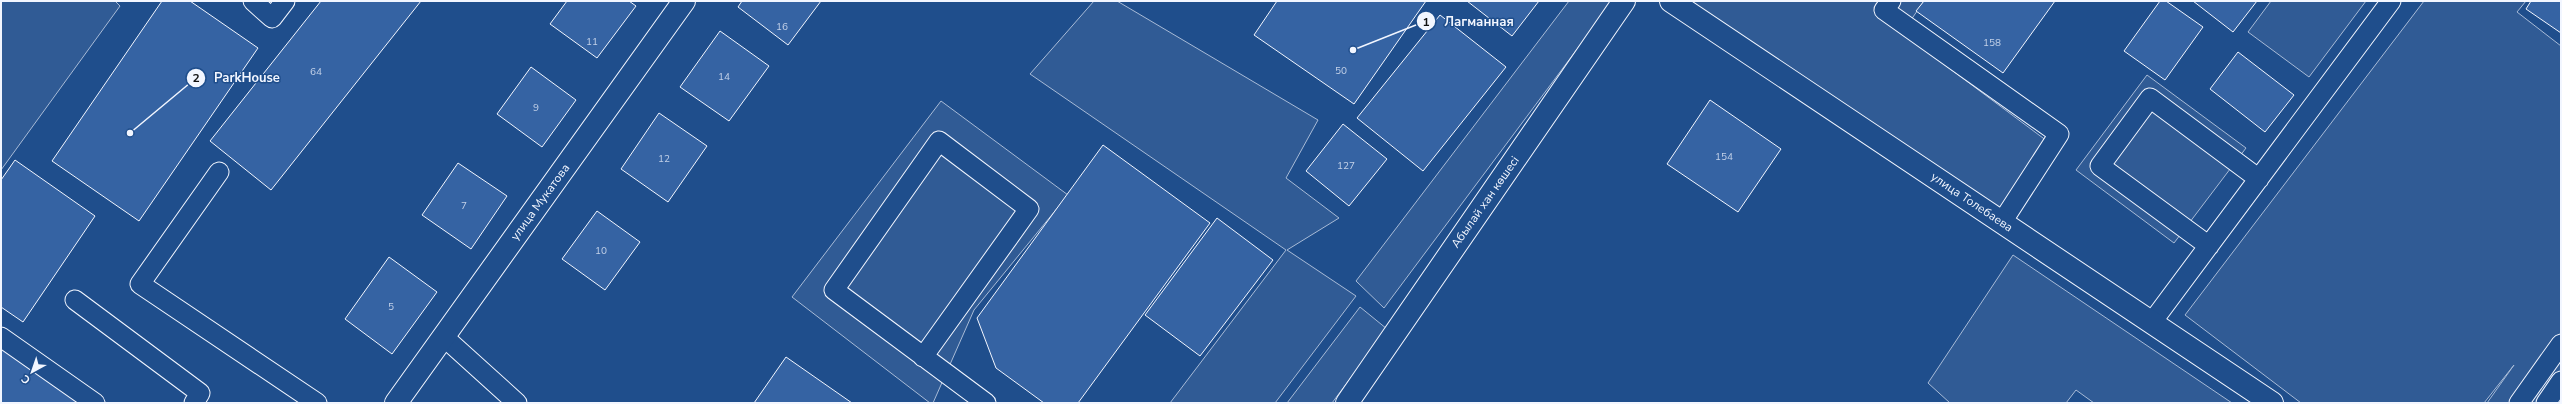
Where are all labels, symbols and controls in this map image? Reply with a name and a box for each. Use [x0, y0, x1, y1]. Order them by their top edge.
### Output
callout: Лагманная [1416, 9, 1521, 34]
text: Лагманная [1444, 13, 1514, 31]
text: 1 [1422, 14, 1430, 30]
house number: 16 [776, 20, 788, 34]
house number: 11 [586, 35, 598, 49]
house number: 158 [1983, 36, 2001, 50]
house number: 50 [1335, 64, 1347, 78]
callout: ParkHouse [186, 65, 287, 90]
house number: 64 [310, 65, 322, 79]
text: ParkHouse [214, 69, 280, 87]
text: 2 [192, 70, 200, 86]
house number: 14 [718, 70, 730, 84]
house number: 9 [533, 101, 539, 115]
house number: 154 [1715, 150, 1733, 164]
house number: 12 [658, 152, 670, 166]
street label: Абылай хан көшесі [1447, 153, 1523, 251]
house number: 127 [1337, 159, 1355, 173]
street label: улица Мукатова [507, 160, 573, 244]
street label: улица Толебаева [1928, 169, 2016, 235]
house number: 7 [461, 199, 467, 213]
house number: 10 [595, 244, 607, 258]
house number: 5 [388, 300, 394, 314]
north arrow [12, 352, 52, 392]
text: С [18, 371, 34, 387]

